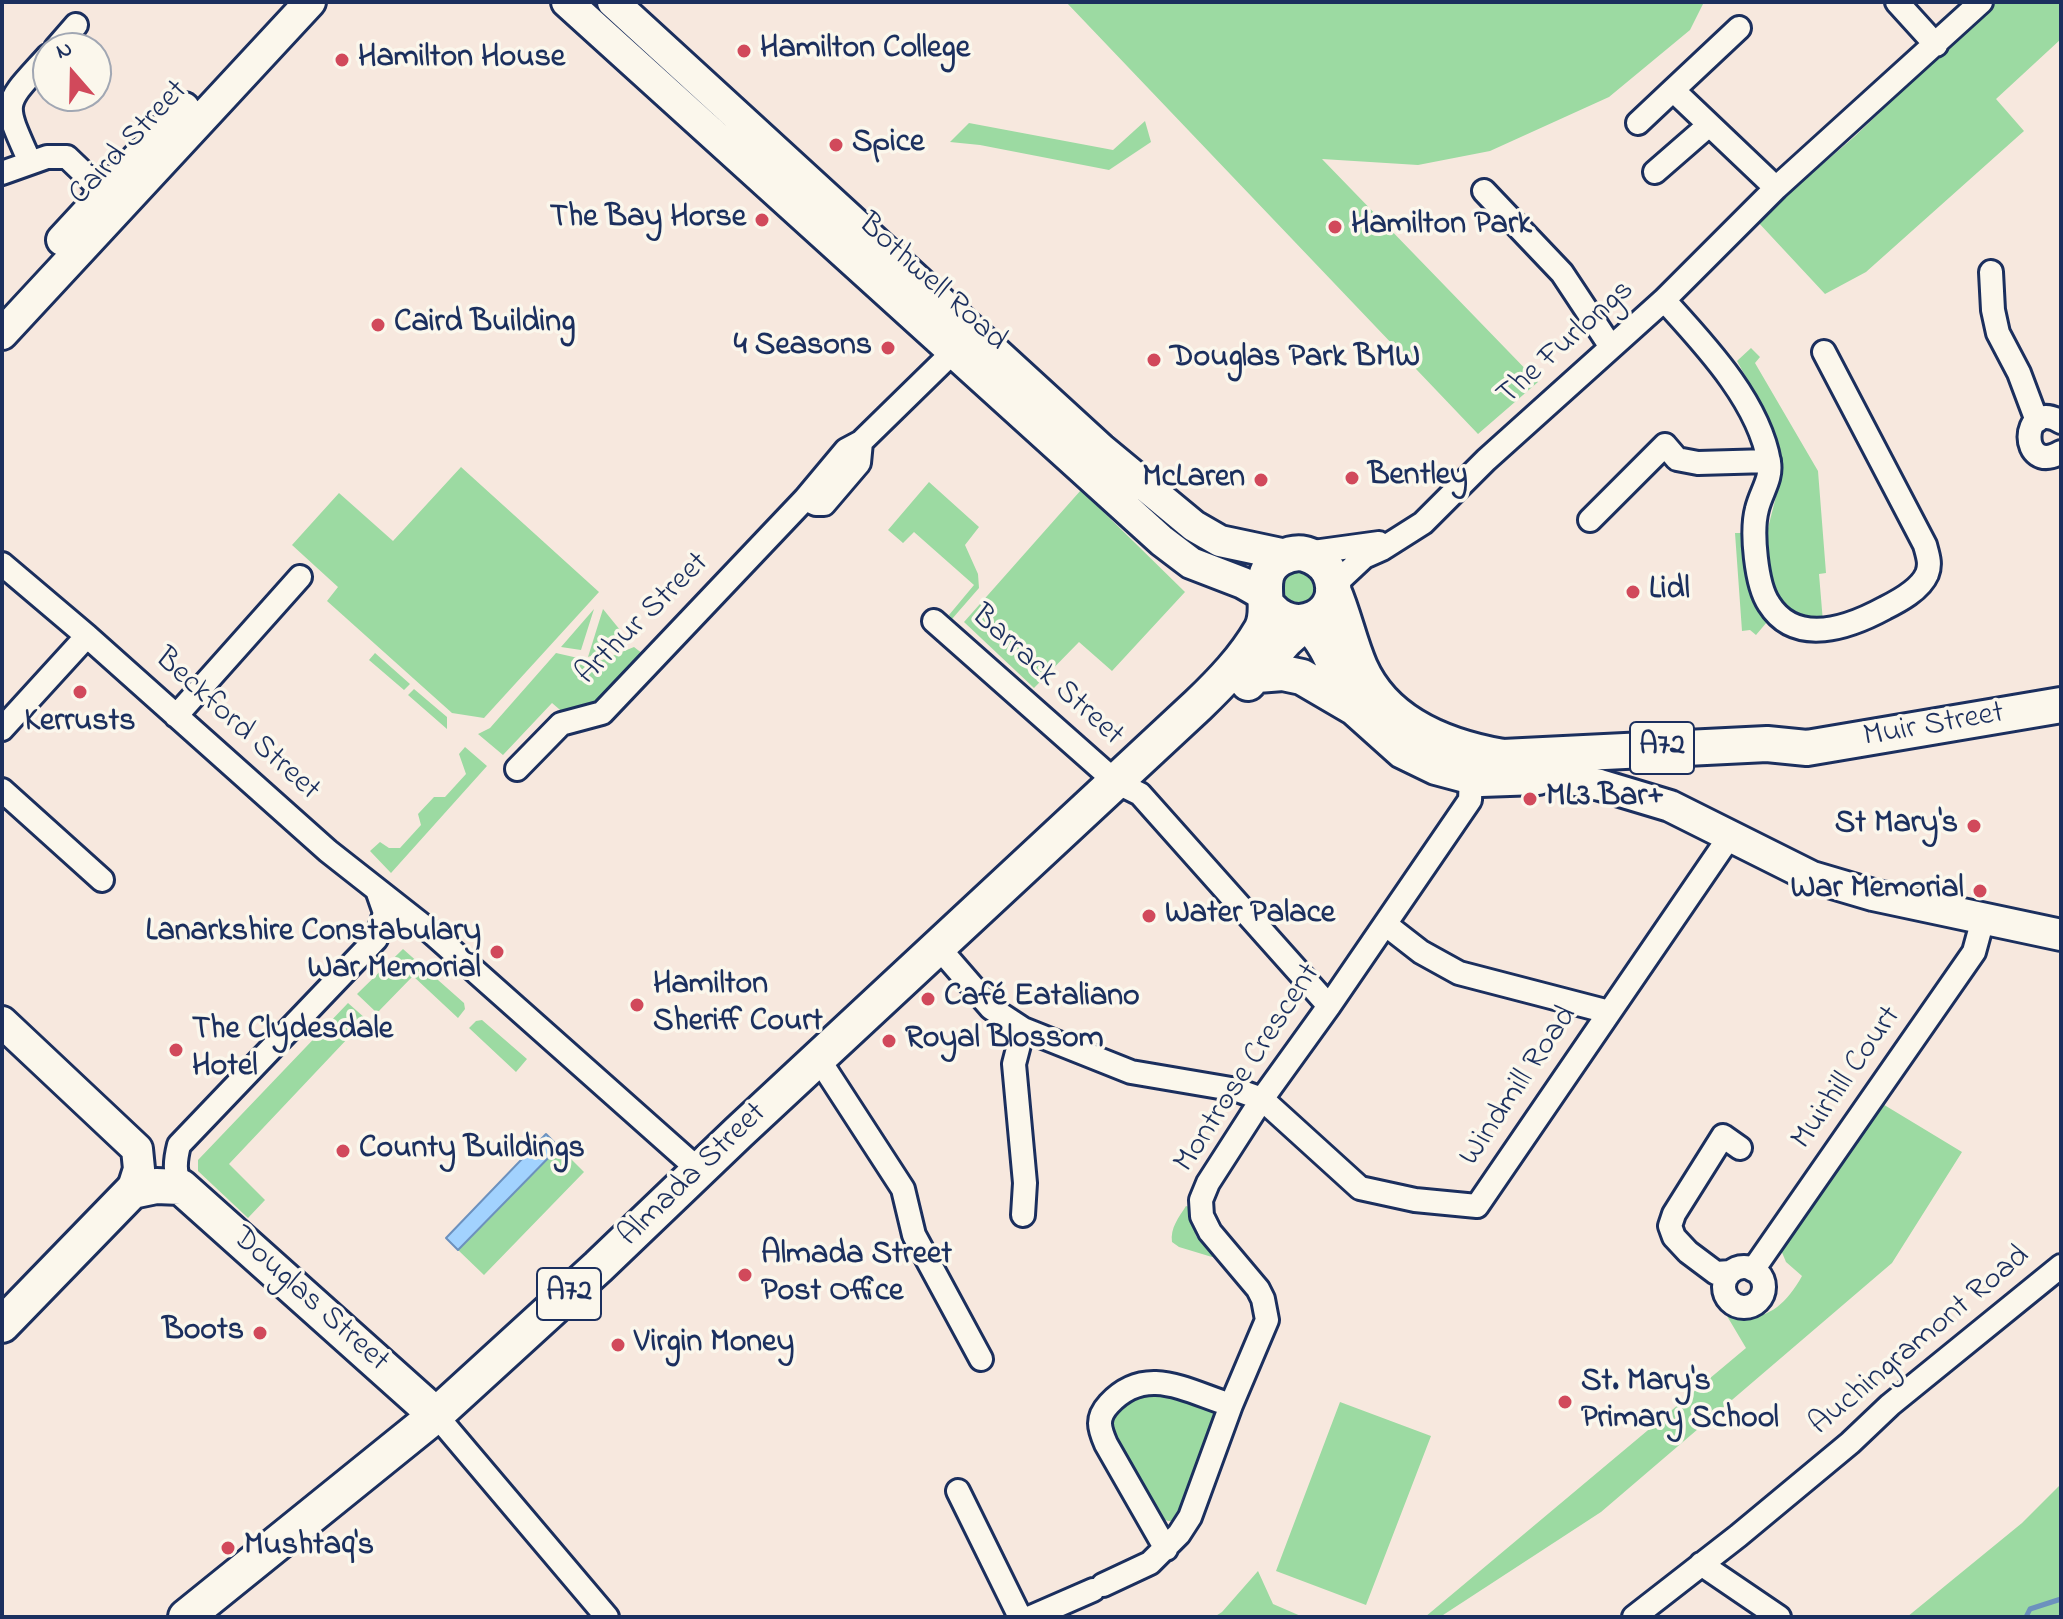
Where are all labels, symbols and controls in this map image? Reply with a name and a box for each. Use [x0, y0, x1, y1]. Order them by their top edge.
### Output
north arrow [32, 32, 112, 112]
place label: Hamilton College [760, 32, 970, 70]
text: N [52, 34, 77, 69]
place label: Hamilton House [358, 41, 565, 79]
marker: Hamilton College [735, 42, 753, 60]
marker: Hamilton House [333, 51, 351, 69]
street label: Caird Street [62, 73, 198, 215]
place label: Spice [852, 126, 924, 164]
marker: Spice [827, 136, 845, 154]
place label: The Bay Horse [550, 201, 746, 239]
street label: Bothwell Road [848, 207, 1014, 361]
place label: Hamilton Park [1351, 208, 1532, 246]
marker: The Bay Horse [753, 211, 771, 229]
marker: Hamilton Park [1326, 218, 1344, 236]
street label: The Furlongs [1491, 273, 1643, 415]
place label: Caird Building [394, 306, 575, 344]
marker: Caird Building [369, 316, 387, 334]
place label: 4 Seasons [734, 329, 872, 367]
marker: 4 Seasons [879, 339, 897, 357]
place label: Douglas Park BMW [1170, 341, 1420, 379]
marker: Douglas Park BMW [1145, 351, 1163, 369]
place label: Bentley [1368, 459, 1468, 497]
place label: McLaren [1142, 461, 1245, 499]
marker: Bentley [1343, 469, 1361, 487]
marker: McLaren [1252, 471, 1270, 489]
street label: Arthur Street [569, 545, 719, 695]
place label: Lidl [1649, 573, 1690, 611]
marker: Lidl [1624, 583, 1642, 601]
street label: Barrack Street [962, 598, 1130, 756]
street label: Beckford Street [145, 641, 327, 811]
marker: Kerrusts [71, 683, 89, 701]
street label: Muir Street [1861, 696, 2007, 758]
place label: Kerrusts [24, 705, 136, 743]
road number: A72 [1630, 722, 1694, 774]
place label: ML3 Bar+ [1546, 780, 1664, 818]
marker: ML3 Bar+ [1521, 790, 1539, 808]
place label: St Mary's [1835, 807, 1958, 845]
marker: St Mary's [1965, 817, 1983, 835]
place label: War Memorial [1790, 872, 1964, 910]
marker: War Memorial [1971, 882, 1989, 900]
place label: Water Palace [1165, 897, 1335, 935]
marker: Water Palace [1140, 907, 1158, 925]
place label: Lanarkshire Constabulary War Memorial [146, 915, 481, 990]
marker: Lanarkshire Constabulary War Memorial [488, 943, 506, 961]
street label: Montrose Crescent [1167, 957, 1331, 1181]
place label: Hamilton Sheriff Court [653, 968, 823, 1043]
place label: Café Eataliano [944, 980, 1140, 1018]
marker: Café Eataliano [919, 990, 937, 1008]
marker: Hamilton Sheriff Court [628, 996, 646, 1014]
street label: Windmill Road [1452, 1000, 1588, 1174]
street label: Muirhill Court [1785, 1000, 1911, 1158]
place label: The Clydesdale Hotel [192, 1013, 393, 1088]
place label: Royal Blossom [905, 1022, 1103, 1060]
marker: Royal Blossom [880, 1032, 898, 1050]
marker: The Clydesdale Hotel [167, 1041, 185, 1059]
street label: Almada Street [612, 1096, 776, 1256]
place label: County Buildings [359, 1132, 585, 1170]
marker: County Buildings [334, 1142, 352, 1160]
street label: Douglas Street [222, 1220, 396, 1382]
place label: Almada Street Post Office [761, 1238, 952, 1313]
street label: Auchingramont Road [1803, 1239, 2039, 1445]
marker: Almada Street Post Office [736, 1266, 754, 1284]
road number: A72 [537, 1268, 601, 1320]
place label: Boots [162, 1314, 244, 1352]
marker: Boots [251, 1324, 269, 1342]
place label: Virgin Money [634, 1326, 794, 1364]
marker: Virgin Money [609, 1336, 627, 1354]
place label: St. Mary's Primary School [1581, 1365, 1779, 1440]
marker: St. Mary's Primary School [1556, 1393, 1574, 1411]
place label: Mushtaq's [244, 1529, 374, 1567]
marker: Mushtaq's [219, 1539, 237, 1557]

